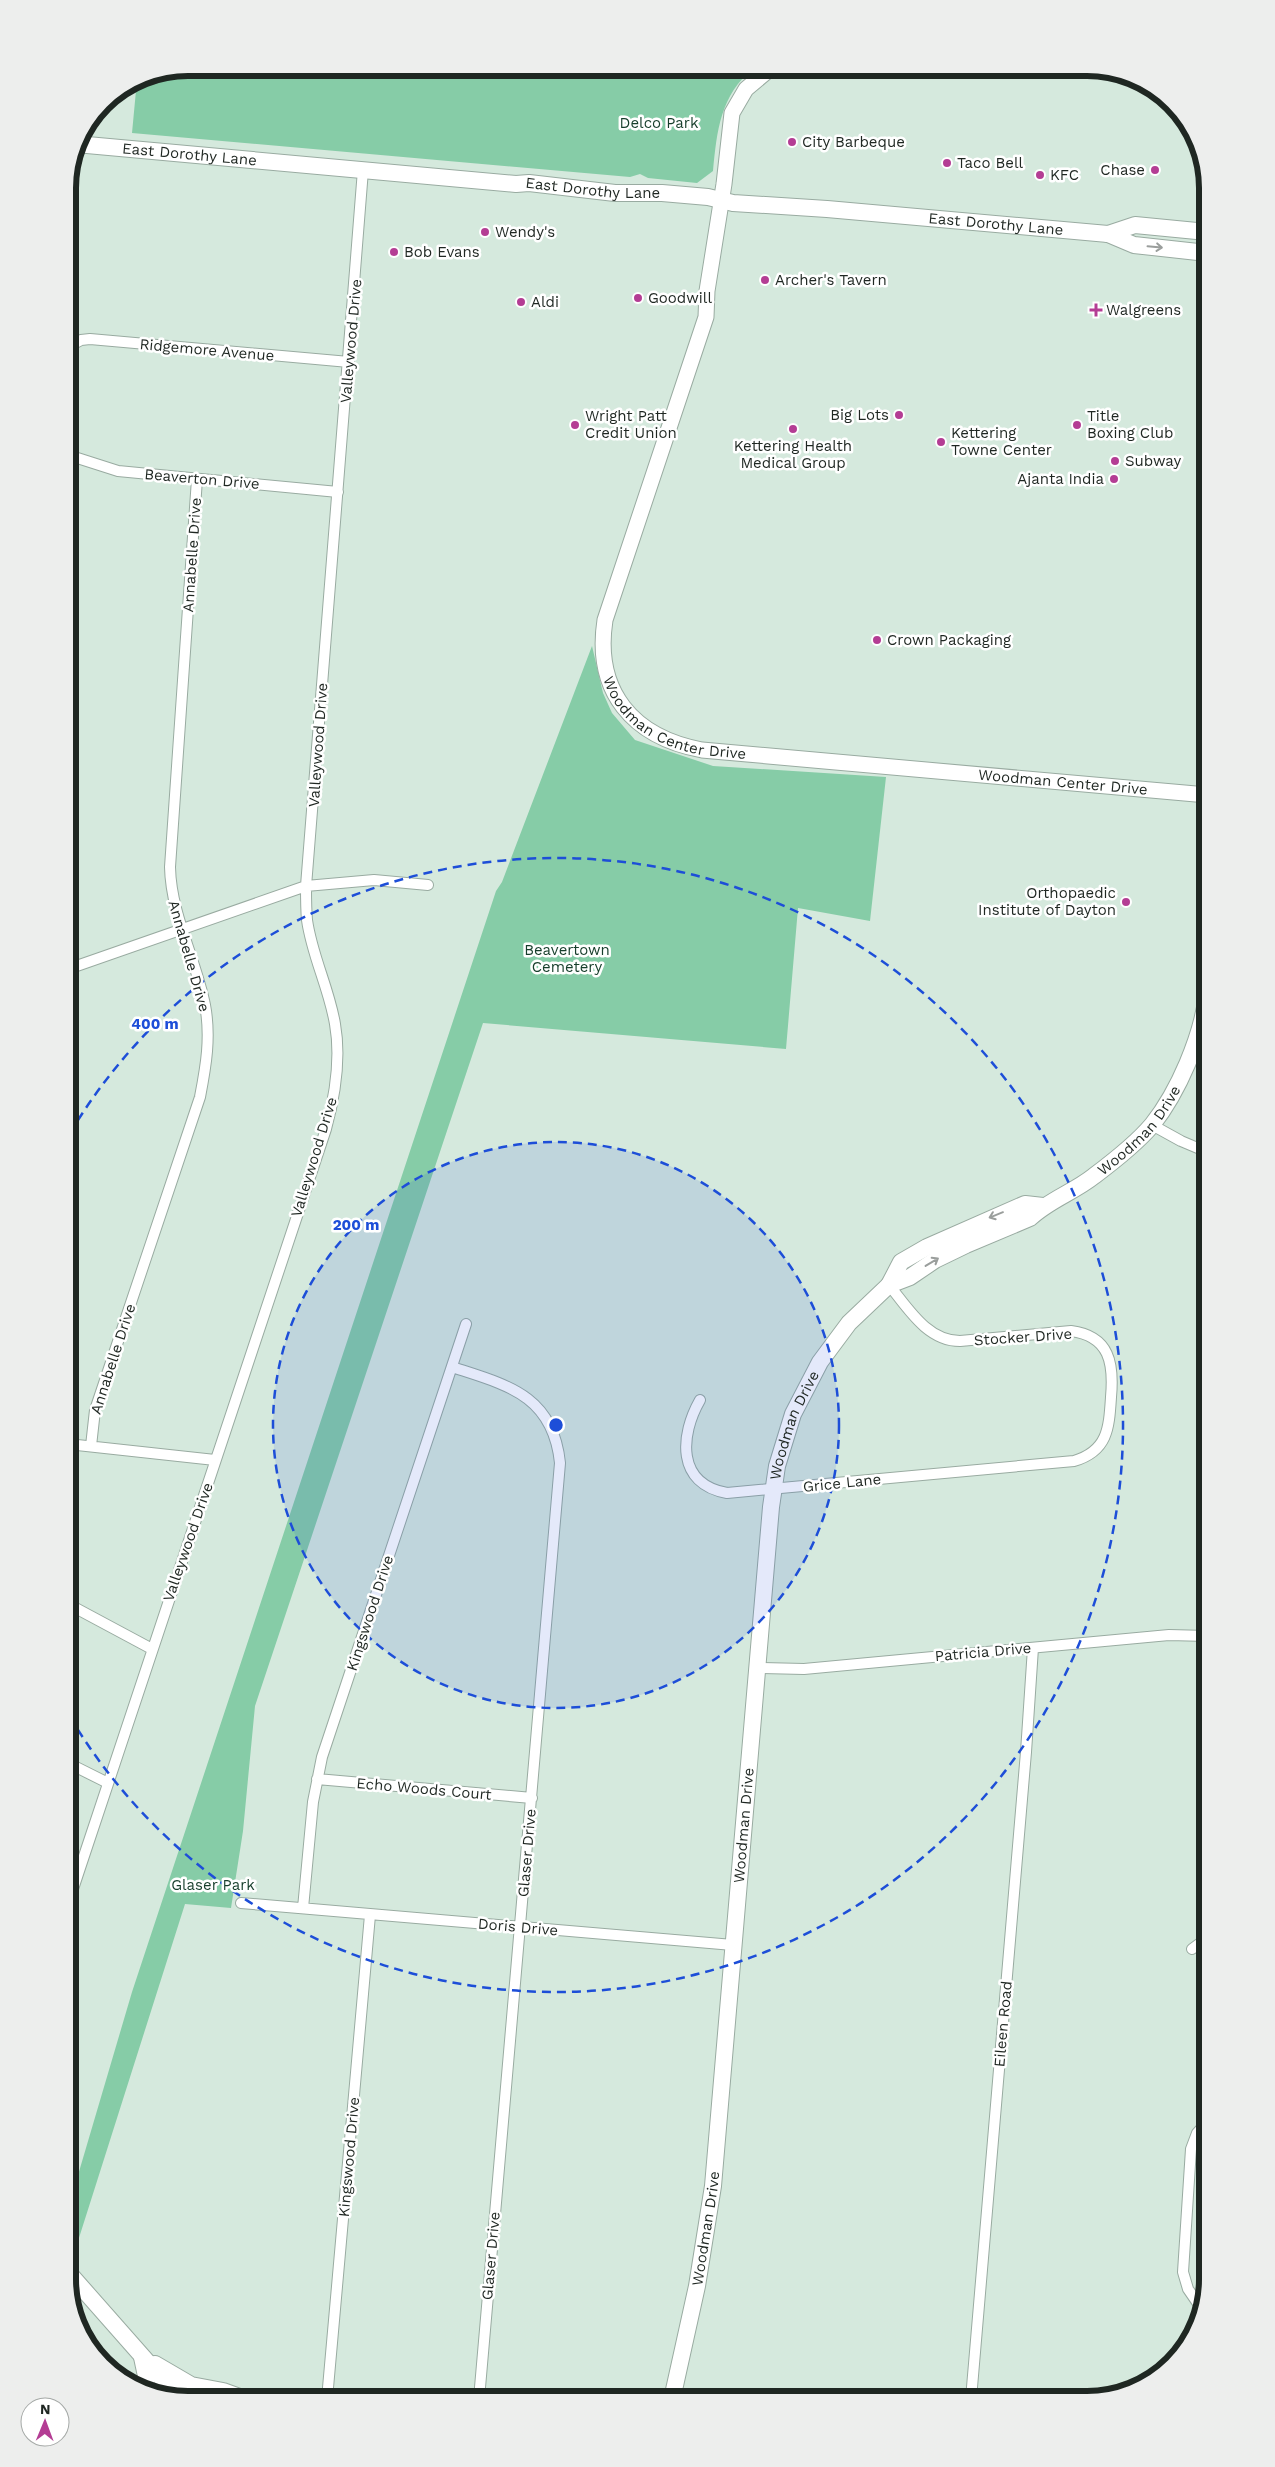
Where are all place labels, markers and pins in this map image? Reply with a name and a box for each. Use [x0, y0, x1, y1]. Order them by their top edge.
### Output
place label: City Barbeque [802, 133, 905, 151]
marker: City Barbeque [786, 136, 798, 148]
place label: Taco Bell [957, 154, 1024, 172]
marker: Taco Bell [941, 157, 953, 169]
place label: Chase [1100, 161, 1145, 179]
marker: Chase [1149, 164, 1161, 176]
place label: KFC [1050, 166, 1079, 184]
marker: KFC [1034, 169, 1046, 181]
place label: Wendy's [495, 223, 555, 241]
marker: Wendy's [479, 226, 491, 238]
place label: Bob Evans [404, 243, 480, 261]
marker: Bob Evans [388, 246, 400, 258]
place label: Archer's Tavern [775, 271, 887, 289]
marker: Archer's Tavern [759, 274, 771, 286]
place label: Goodwill [648, 289, 712, 307]
marker: Goodwill [632, 292, 644, 304]
place label: Aldi [531, 293, 559, 311]
marker: Aldi [515, 296, 527, 308]
place label: Walgreens [1106, 301, 1181, 319]
marker: Walgreens [1090, 304, 1102, 316]
place label: Big Lots [830, 406, 889, 424]
place label: Wright Patt Credit Union [585, 407, 677, 442]
place label: Title Boxing Club [1087, 407, 1173, 442]
marker: Big Lots [893, 409, 905, 421]
marker: Wright Patt Credit Union [569, 419, 581, 431]
marker: Title Boxing Club [1071, 419, 1083, 431]
marker: Kettering Health Medical Group [787, 423, 799, 435]
place label: Kettering Towne Center [951, 424, 1052, 459]
marker: Kettering Towne Center [935, 436, 947, 448]
place label: Kettering Health Medical Group [734, 437, 852, 472]
place label: Subway [1125, 452, 1181, 470]
marker: Subway [1109, 455, 1121, 467]
place label: Ajanta India [1017, 470, 1105, 488]
marker: Ajanta India [1108, 473, 1120, 485]
place label: Crown Packaging [887, 631, 1011, 649]
marker: Crown Packaging [871, 634, 883, 646]
place label: Orthopaedic Institute of Dayton [978, 884, 1116, 919]
marker: Orthopaedic Institute of Dayton [1120, 896, 1132, 908]
centre of rings [547, 1416, 565, 1434]

